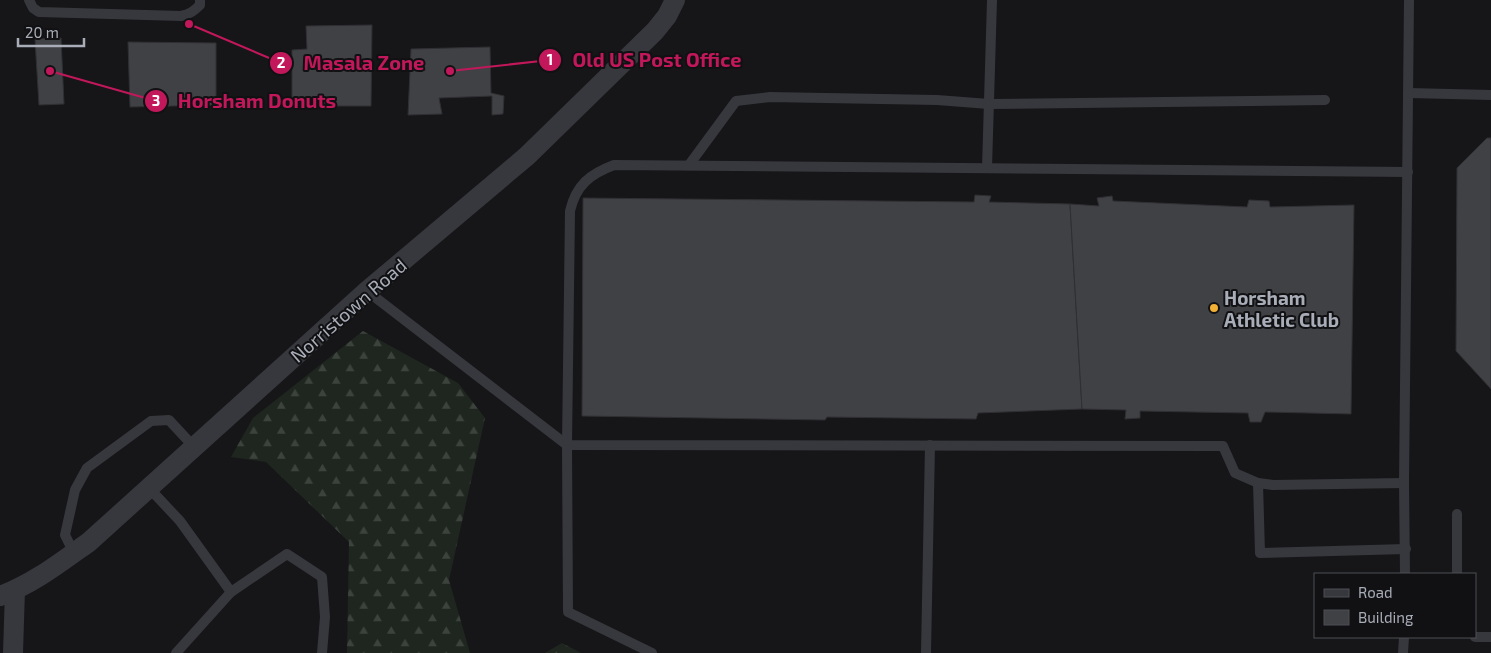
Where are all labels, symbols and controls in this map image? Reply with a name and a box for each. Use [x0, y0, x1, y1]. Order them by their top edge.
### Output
scale bar [18, 15, 84, 47]
text: 20 m [25, 23, 59, 41]
callout: Old US Post Office [538, 43, 752, 78]
callout: Masala Zone [268, 45, 434, 80]
text: Old US Post Office [573, 47, 741, 71]
text: Masala Zone [304, 50, 424, 74]
text: 1 [547, 50, 553, 68]
text: 2 [277, 53, 286, 71]
callout: Horsham Donuts [143, 83, 347, 118]
text: Horsham Donuts [178, 88, 336, 112]
text: 3 [152, 91, 160, 109]
street label: Norristown Road [285, 253, 411, 367]
place label: Horsham Athletic Club [1224, 286, 1339, 331]
marker: Horsham Athletic Club [1208, 302, 1220, 314]
legend [1314, 573, 1476, 638]
text: Road [1358, 583, 1393, 601]
text: Building [1358, 608, 1414, 626]

